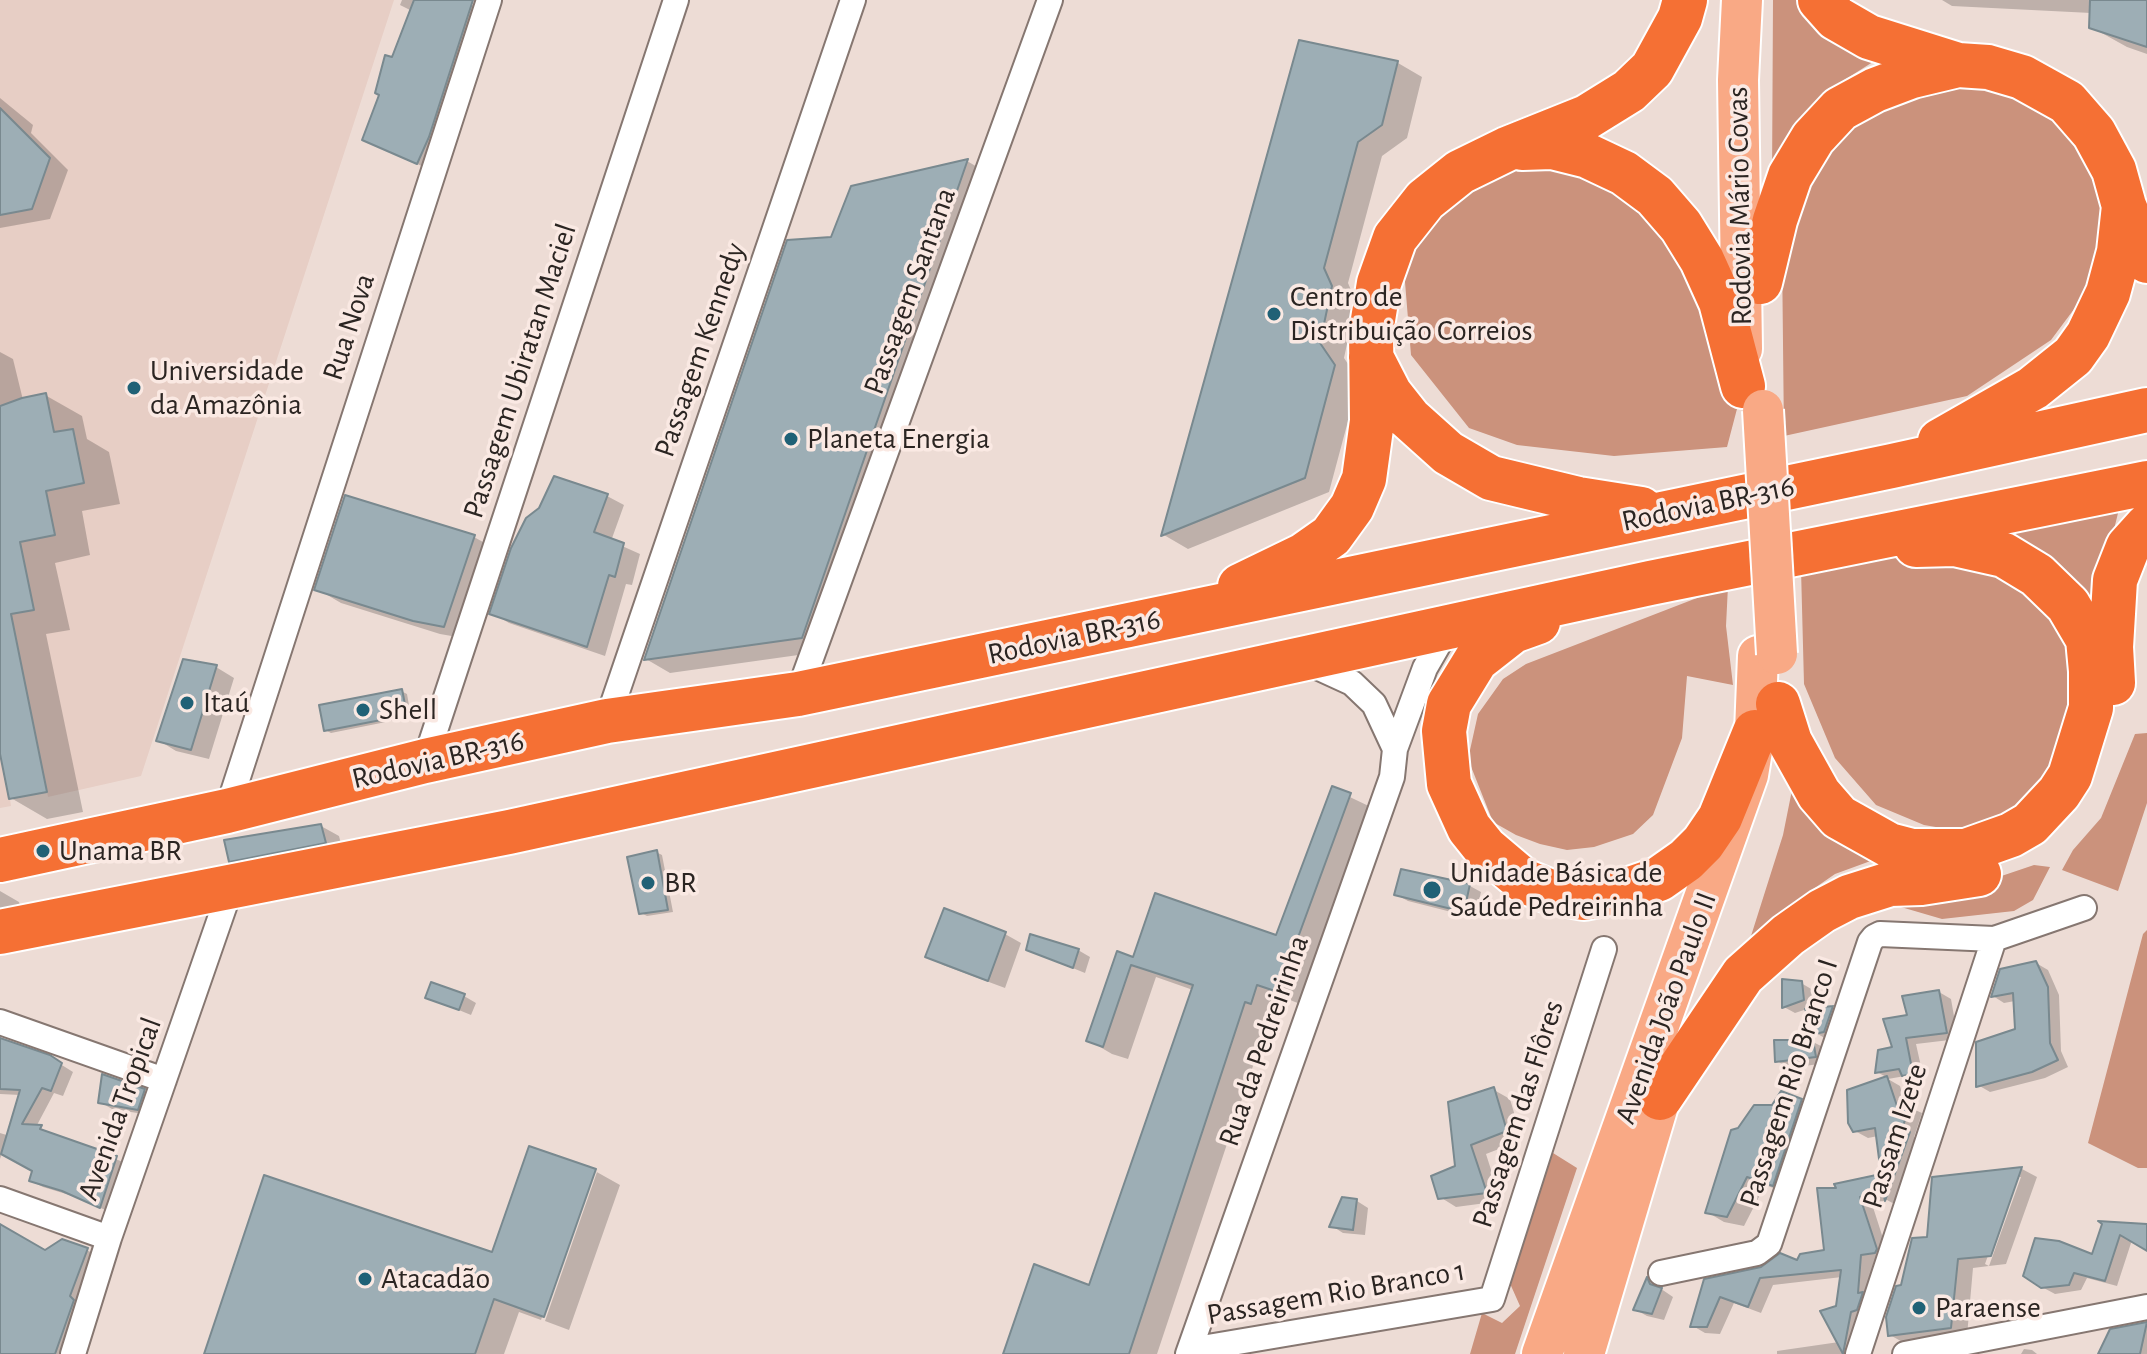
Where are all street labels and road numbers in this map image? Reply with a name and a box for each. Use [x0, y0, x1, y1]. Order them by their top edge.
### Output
street label: Rodovia Mário Covas [1720, 86, 1760, 326]
street label: Passagem Santana [856, 183, 964, 399]
street label: Passagem Ubiratan Maciel [455, 219, 585, 523]
street label: Passagem Kennedy [646, 238, 754, 462]
street label: Rua Nova [315, 269, 383, 385]
street label: Rodovia BR-316 [1618, 468, 1798, 540]
street label: Rodovia BR-316 [984, 601, 1164, 673]
street label: Rodovia BR-316 [348, 723, 528, 797]
street label: Avenida João Paulo II [1607, 887, 1725, 1129]
street label: Rua da Pedreirinha [1211, 931, 1317, 1151]
street label: Passagem Rio Branco I [1732, 954, 1846, 1212]
street label: Passagem das Flôres [1464, 996, 1572, 1232]
street label: Avenida Tropical [70, 1013, 170, 1205]
street label: Passam Izete [1855, 1059, 1935, 1213]
street label: Passagem Rio Branco 1 [1204, 1253, 1468, 1333]

